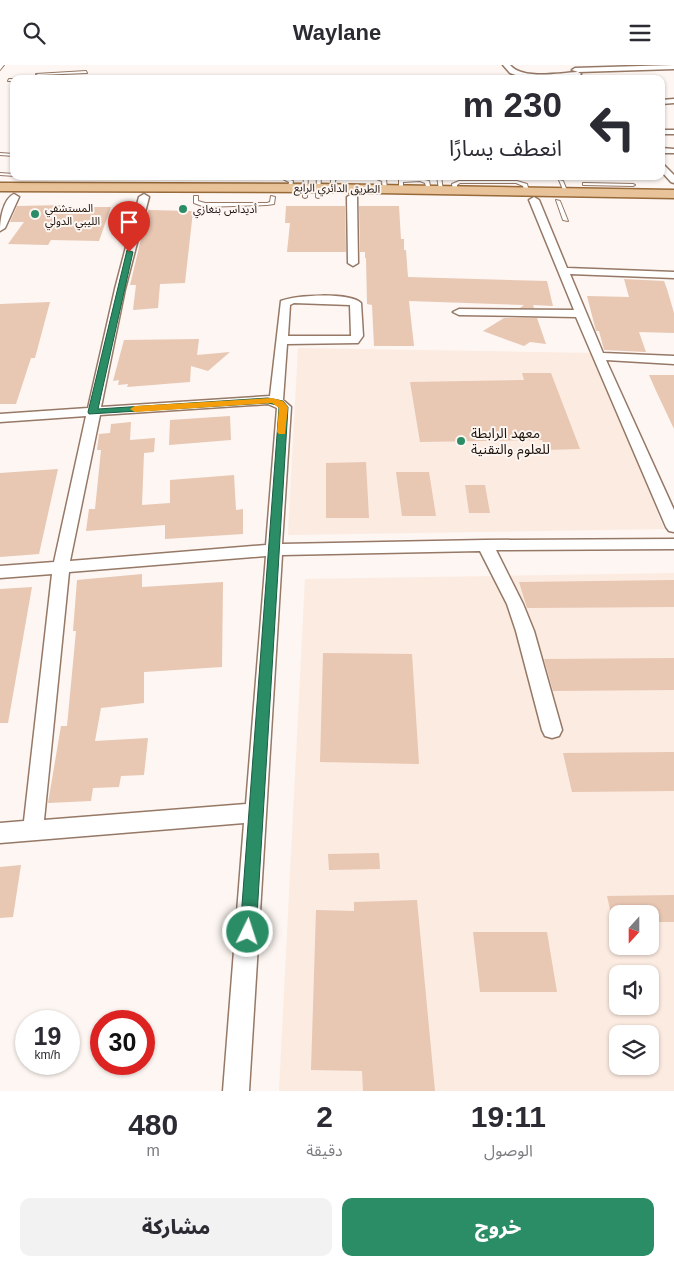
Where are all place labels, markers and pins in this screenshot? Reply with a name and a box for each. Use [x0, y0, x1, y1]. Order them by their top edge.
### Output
pin [108, 201, 150, 252]
place label: المستشفي الليبي الدولي [45, 202, 100, 231]
marker: أديداس بنغازي [177, 203, 189, 215]
place label: أديداس بنغازي [193, 203, 257, 219]
marker: المستشفي الليبي الدولي [29, 208, 41, 220]
place label: معهد الرابطة للعلوم والتقنية [471, 425, 550, 460]
marker: معهد الرابطة للعلوم والتقنية [455, 435, 467, 447]

